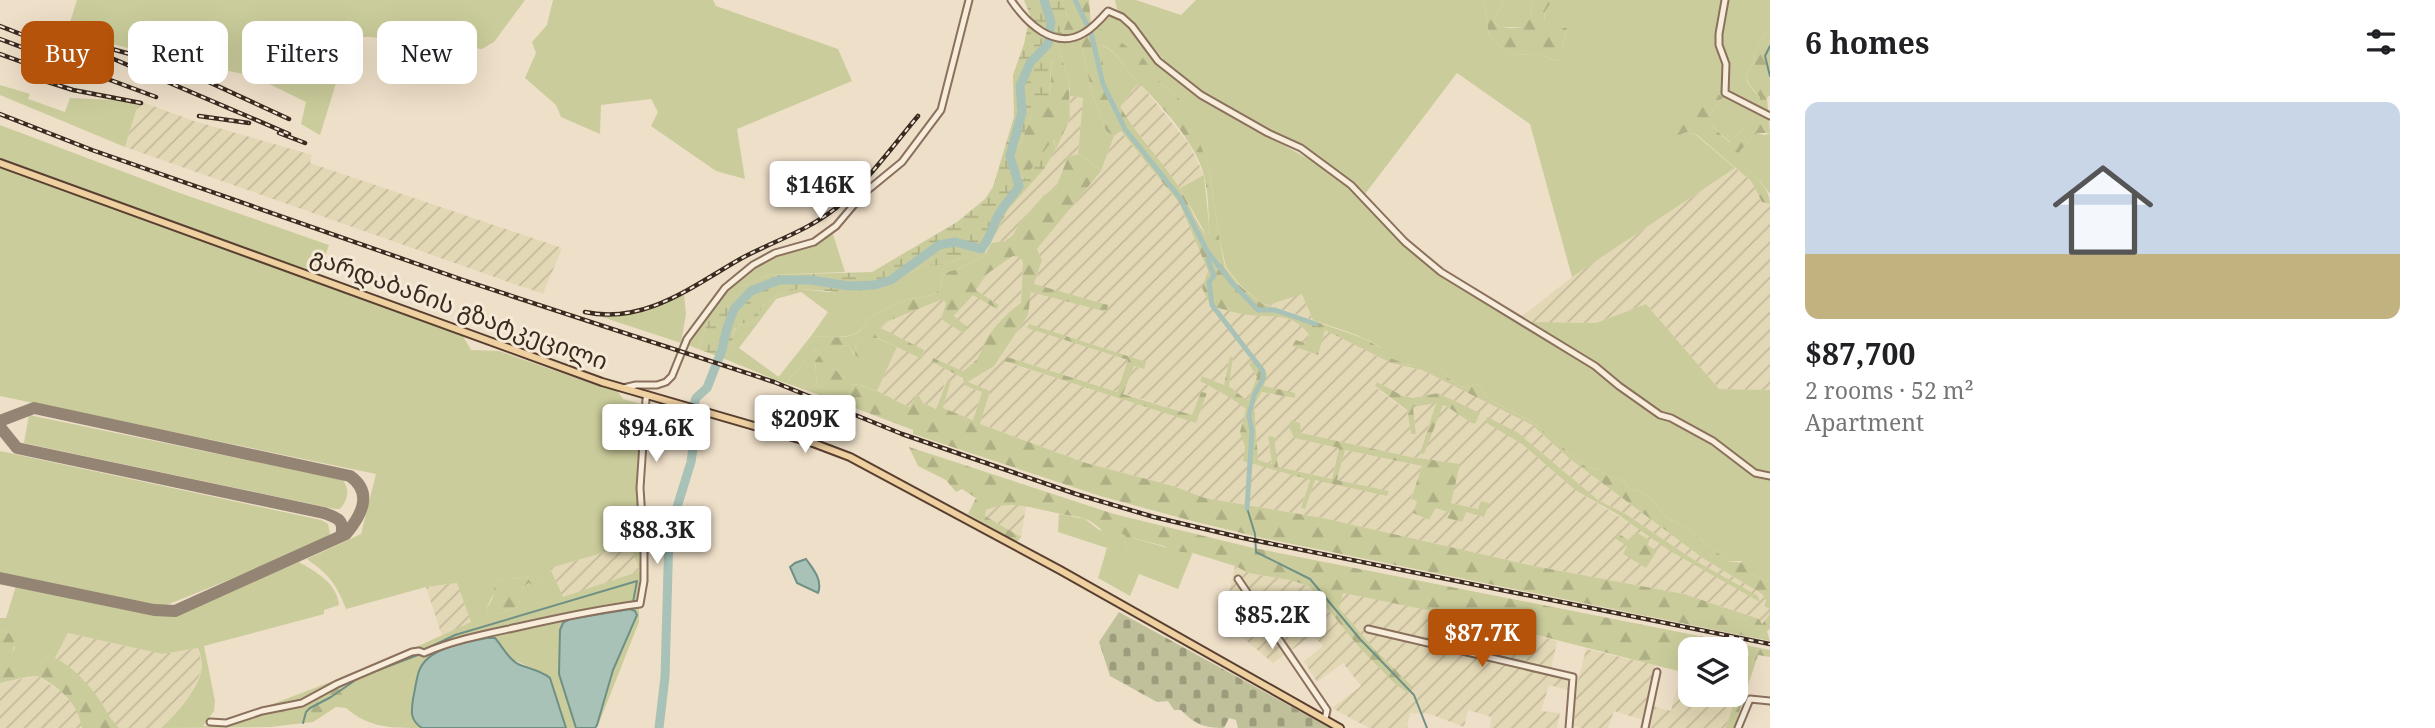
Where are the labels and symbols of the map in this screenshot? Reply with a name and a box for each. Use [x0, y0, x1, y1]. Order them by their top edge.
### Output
pin: $146K [771, 162, 869, 221]
street label: გარდაბანის გზატკეცილი [306, 238, 613, 377]
pin: $209K [756, 396, 854, 455]
pin: $94.6K [599, 405, 713, 464]
pin: $88.3K [600, 506, 714, 566]
pin: $85.2K [1215, 592, 1329, 651]
pin: $87.7K [1425, 610, 1539, 669]

